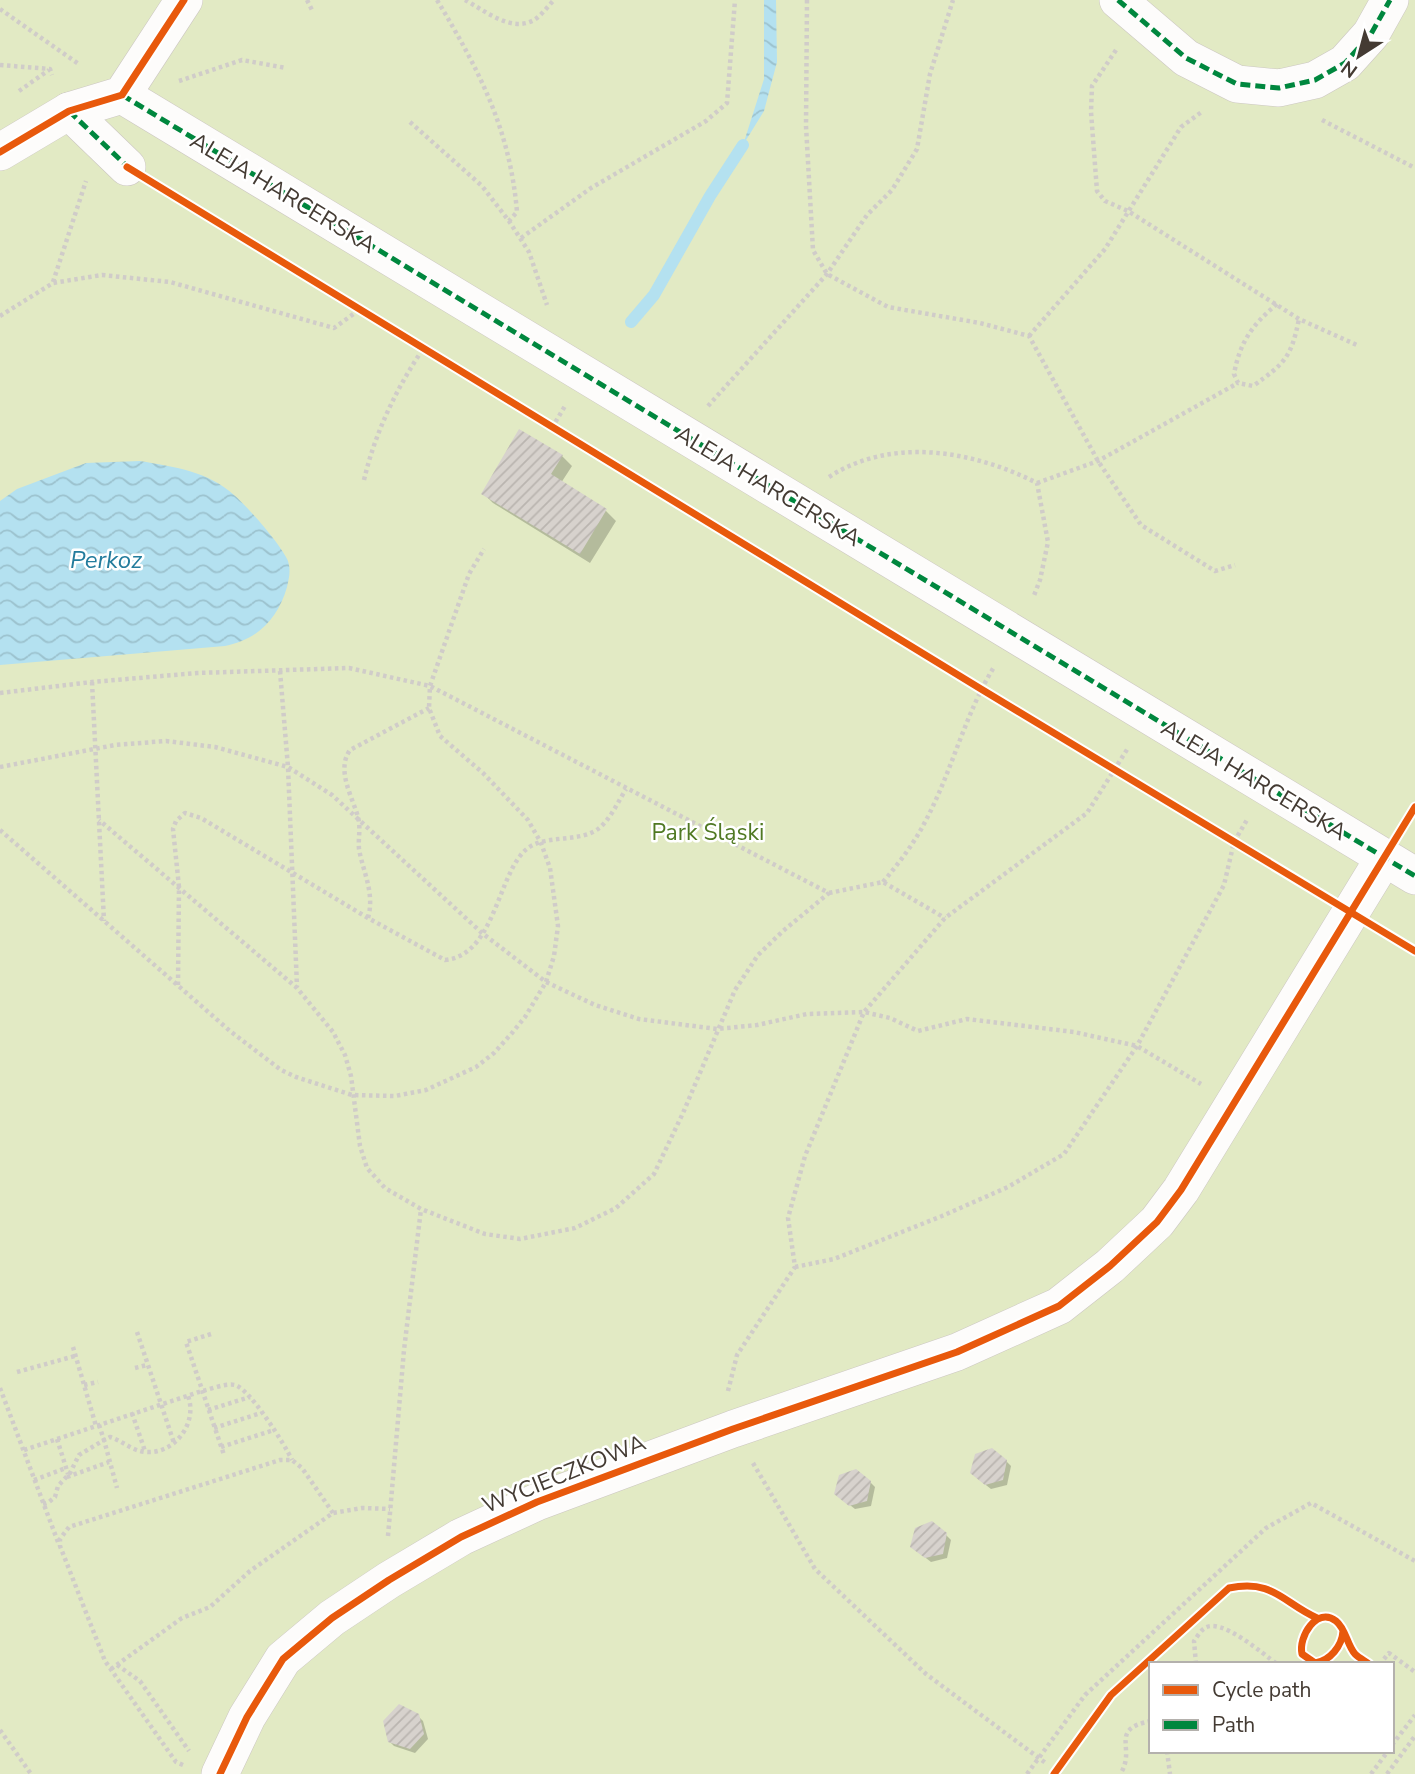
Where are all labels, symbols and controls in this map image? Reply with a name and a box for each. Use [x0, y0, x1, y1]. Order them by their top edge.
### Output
north arrow [1324, 21, 1394, 91]
text: N [1336, 54, 1363, 84]
street label: ALEJA HARCERSKA [184, 125, 382, 261]
street label: ALEJA HARCERSKA [669, 418, 867, 554]
water label: Perkoz [70, 544, 143, 576]
street label: ALEJA HARCERSKA [1155, 712, 1353, 848]
park label: Park Śląski [652, 817, 764, 848]
street label: WYCIECZKOWA [478, 1427, 650, 1521]
legend [1149, 1662, 1394, 1753]
text: Cycle path [1212, 1676, 1311, 1704]
text: Path [1212, 1711, 1255, 1739]

